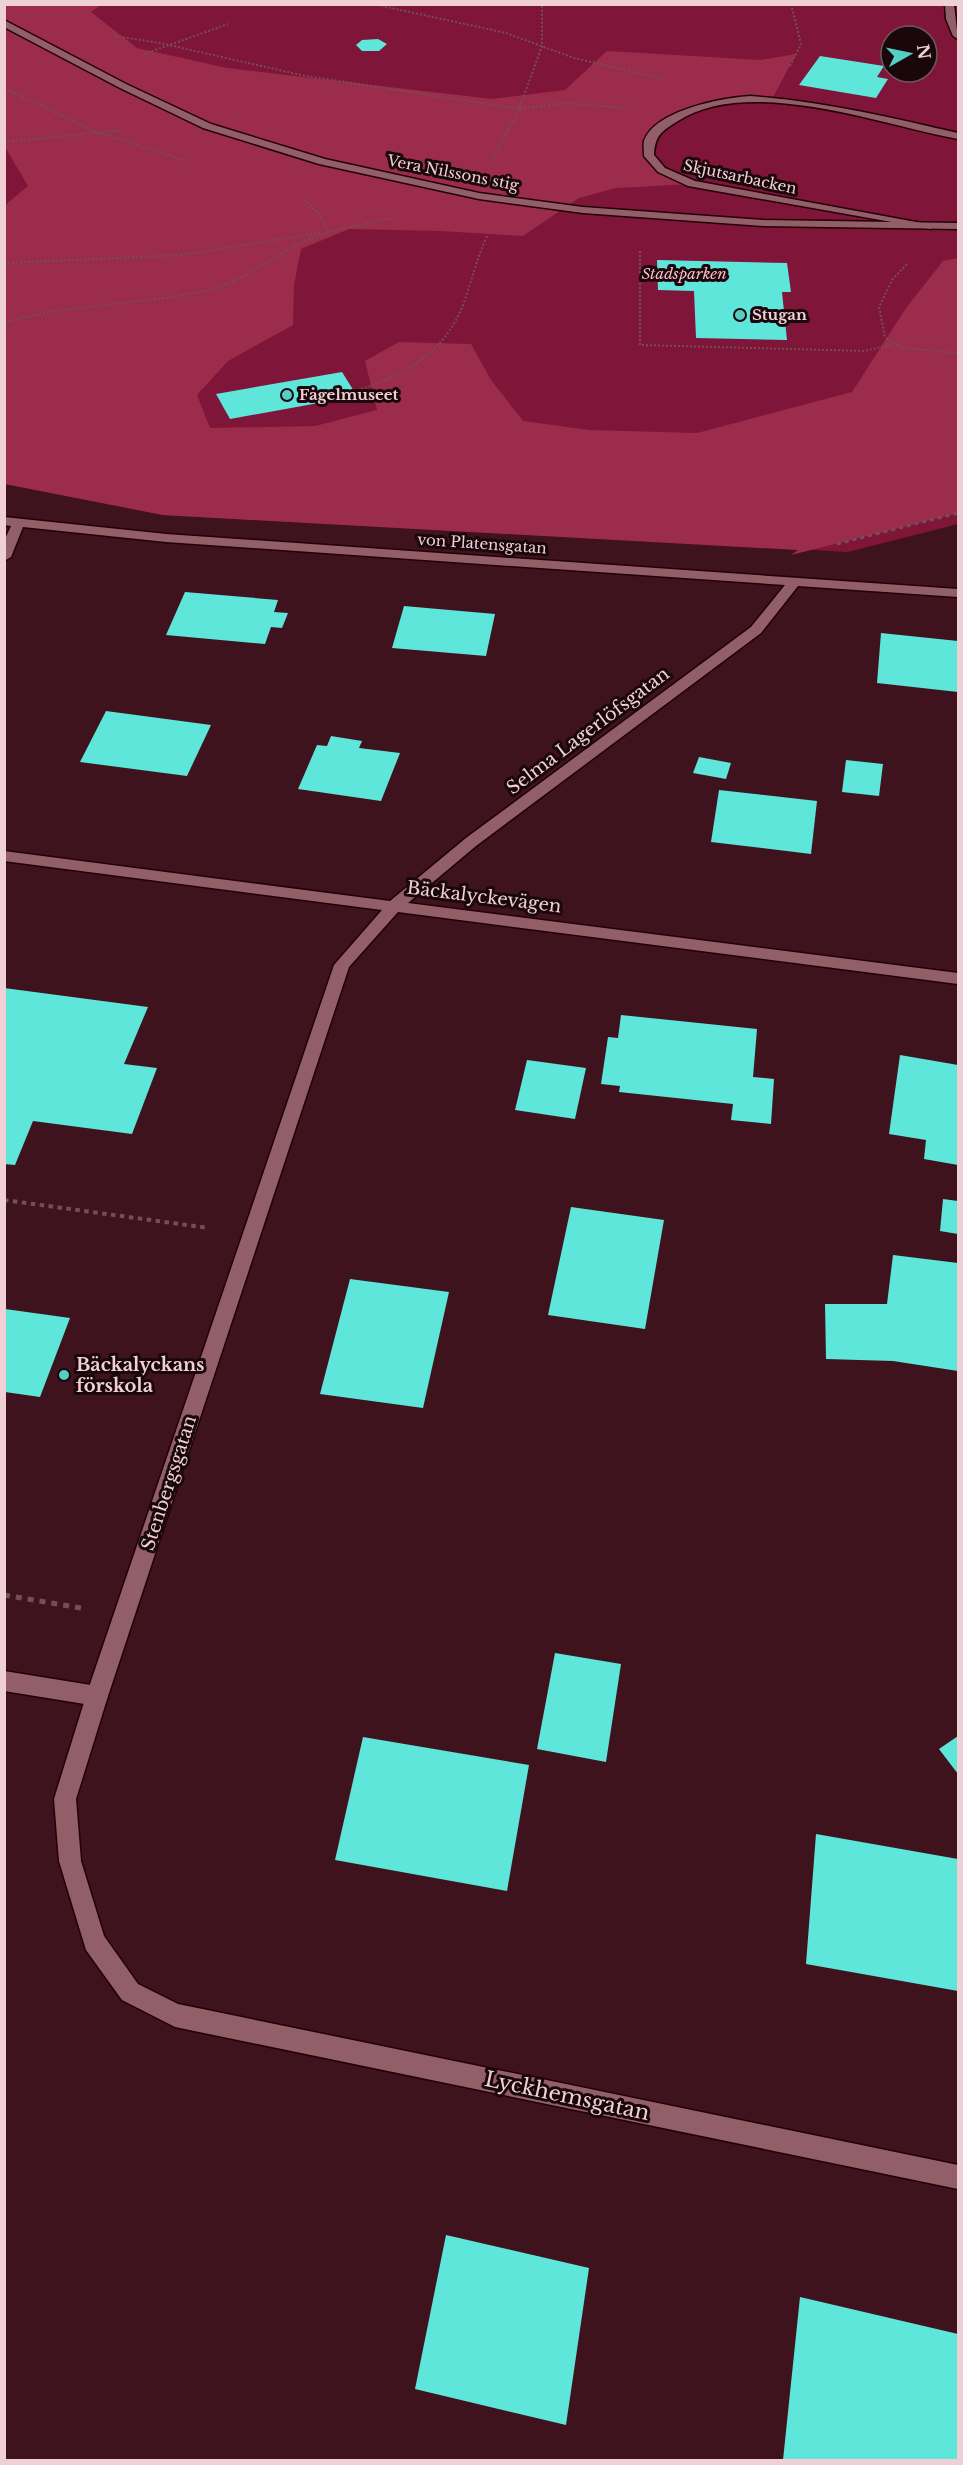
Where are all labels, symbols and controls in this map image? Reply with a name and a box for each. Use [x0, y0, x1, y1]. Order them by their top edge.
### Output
north arrow [879, 24, 939, 84]
text: N [913, 43, 935, 61]
street label: Vera Nilssons stig [385, 150, 521, 195]
street label: Skjutsarbacken [682, 155, 798, 198]
park label: Stadsparken [641, 264, 727, 283]
place label: Stugan [752, 305, 807, 324]
marker: Stugan [733, 308, 747, 322]
place label: Fågelmuseet [299, 385, 398, 404]
marker: Fågelmuseet [280, 388, 294, 402]
street label: von Platensgatan [417, 529, 547, 558]
street label: Selma Lagerlöfsgatan [502, 663, 674, 799]
street label: Bäckalyckevägen [405, 877, 563, 917]
place label: Bäckalyckans förskola [76, 1354, 204, 1397]
marker: Bäckalyckans förskola [57, 1368, 71, 1382]
street label: Stenbergsgatan [137, 1413, 201, 1553]
street label: Lyckhemsgatan [482, 2066, 652, 2126]

